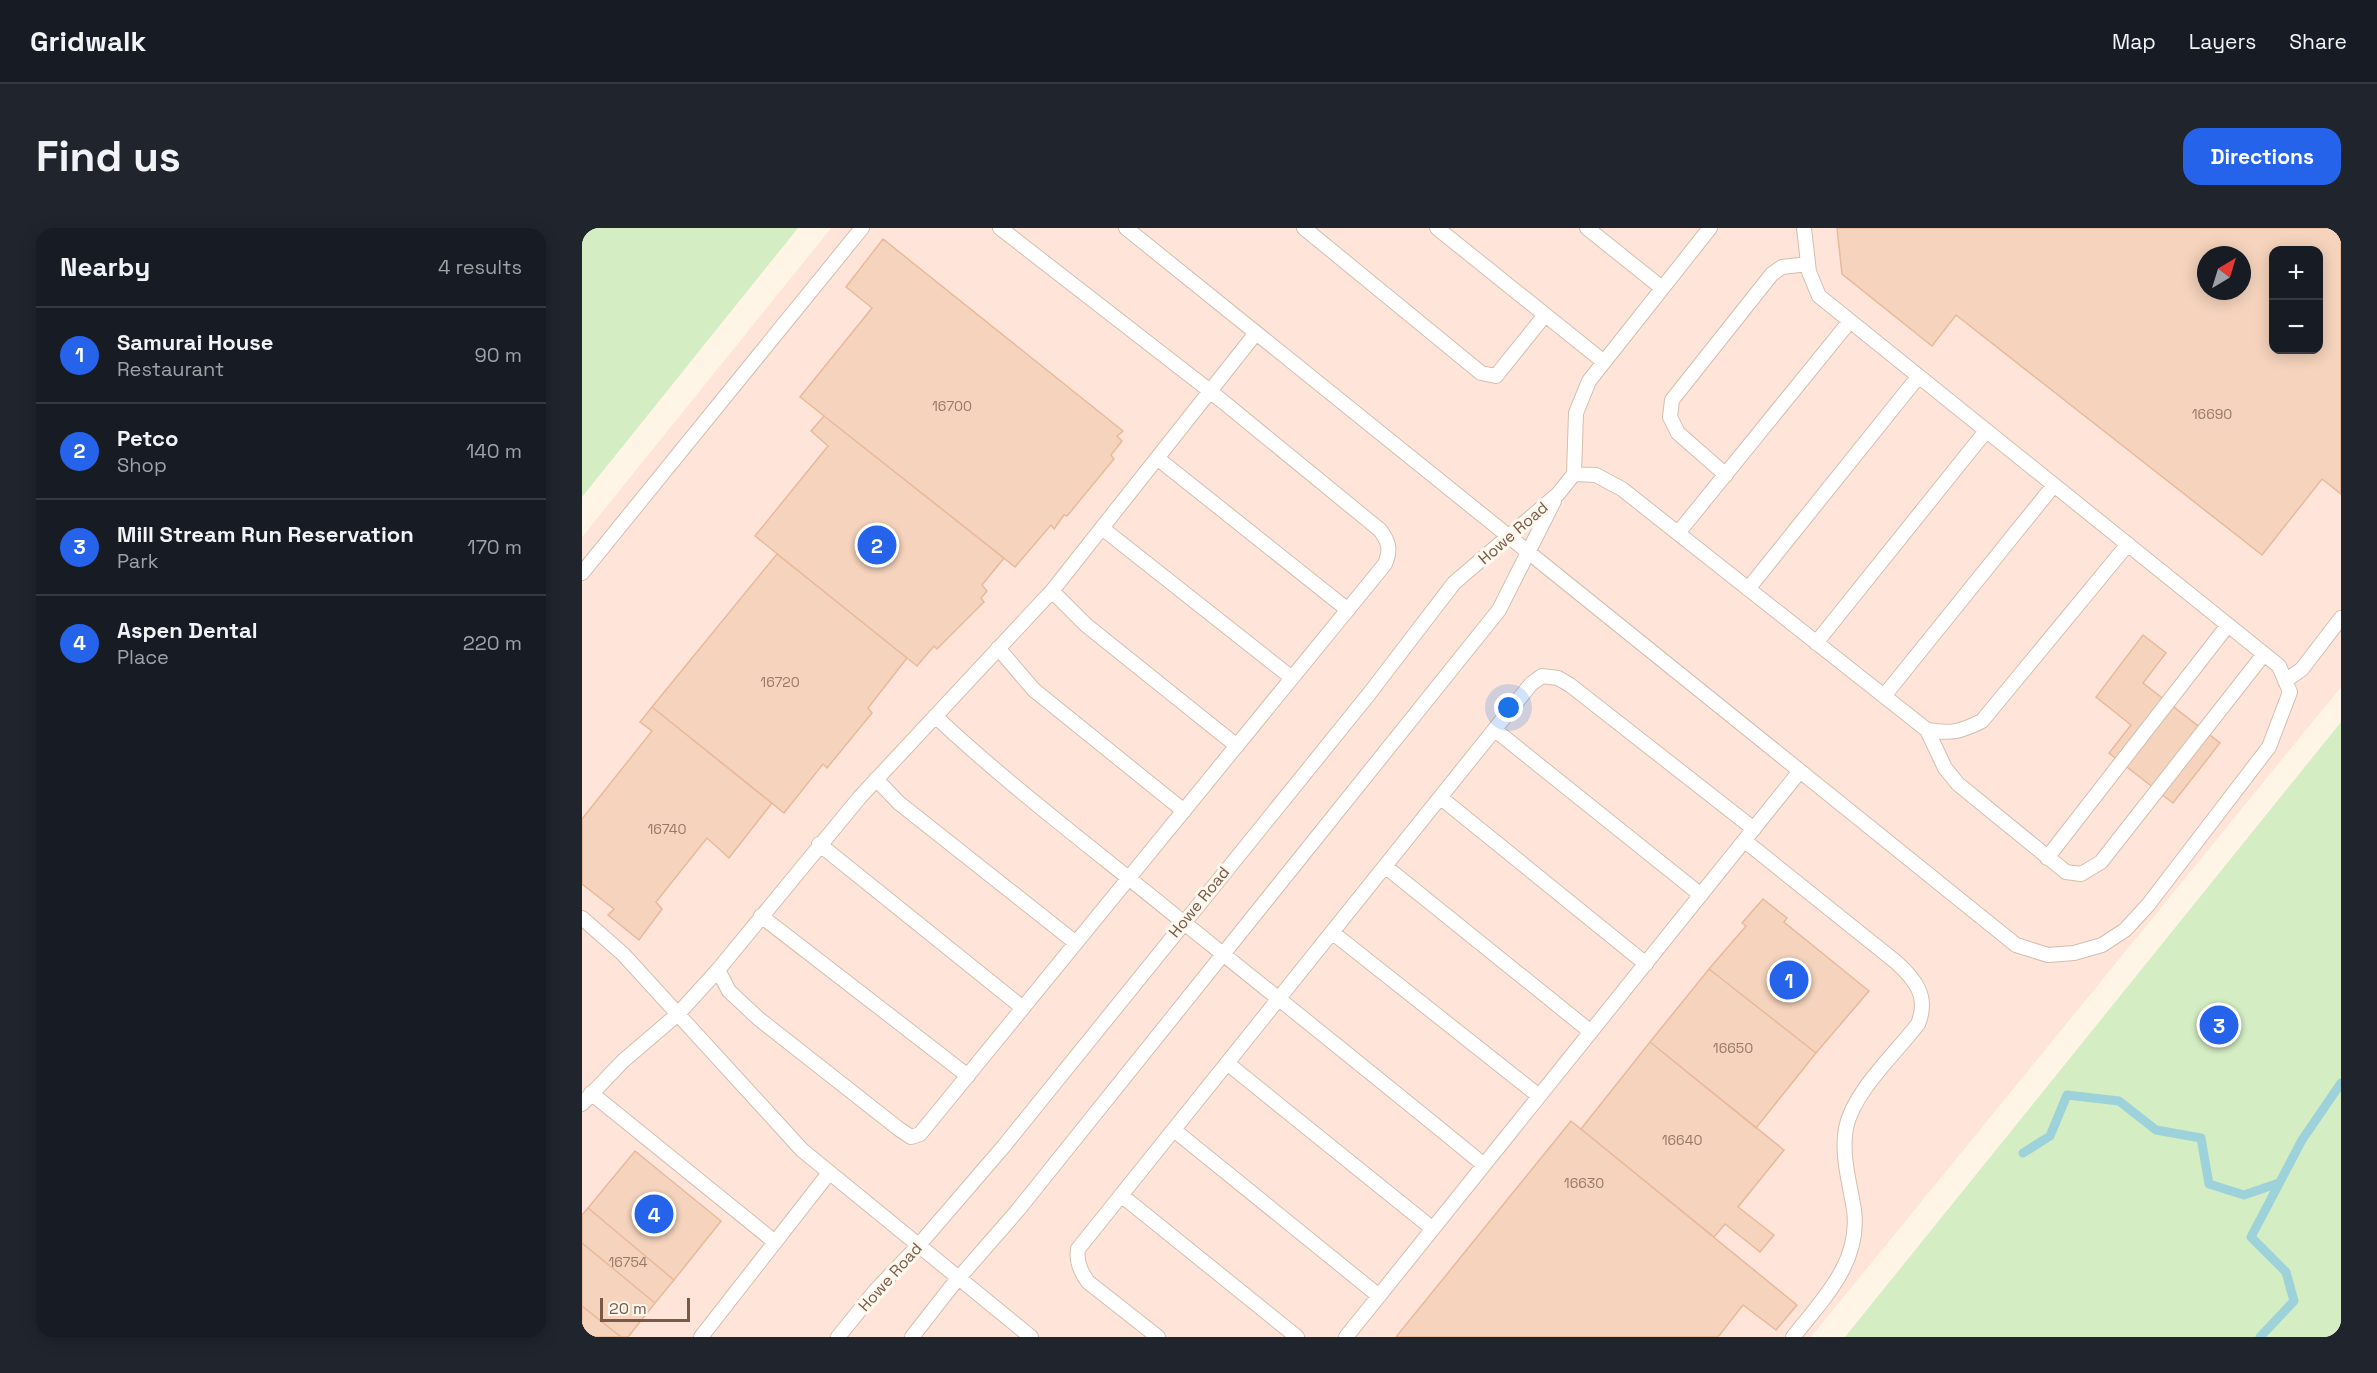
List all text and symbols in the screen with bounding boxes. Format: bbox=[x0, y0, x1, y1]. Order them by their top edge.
text: Gridwalk bbox=[30, 23, 146, 59]
text: Map bbox=[2112, 28, 2156, 55]
text: Layers bbox=[2189, 28, 2256, 55]
text: Share bbox=[2289, 28, 2347, 55]
button: Directions bbox=[2183, 128, 2341, 185]
text: Find us bbox=[36, 130, 181, 183]
north arrow bbox=[2197, 246, 2251, 300]
map controls bbox=[2269, 246, 2323, 354]
button: + bbox=[2269, 246, 2323, 300]
text: Nearby bbox=[60, 250, 150, 284]
text: 4 results bbox=[438, 254, 522, 280]
button: − bbox=[2269, 300, 2323, 354]
text: Samurai House bbox=[117, 328, 274, 356]
text: 1 bbox=[75, 342, 84, 368]
text: 90 m bbox=[475, 342, 522, 368]
text: Restaurant bbox=[117, 356, 224, 382]
house number: 16700 bbox=[932, 397, 972, 415]
house number: 16690 bbox=[2192, 405, 2232, 423]
text: Petco bbox=[117, 424, 178, 452]
text: 2 bbox=[74, 438, 85, 464]
text: 140 m bbox=[466, 438, 522, 464]
text: Shop bbox=[117, 452, 167, 478]
street label: Howe Road bbox=[1474, 497, 1552, 569]
text: Mill Stream Run Reservation bbox=[117, 520, 414, 548]
pin: 2 bbox=[858, 522, 896, 568]
text: 3 bbox=[73, 534, 86, 560]
text: 170 m bbox=[467, 534, 522, 560]
text: Park bbox=[117, 548, 159, 574]
text: Aspen Dental bbox=[117, 616, 258, 644]
text: 4 bbox=[73, 630, 86, 656]
text: 220 m bbox=[463, 630, 522, 656]
text: Place bbox=[117, 644, 169, 670]
house number: 16720 bbox=[760, 673, 800, 691]
your location bbox=[1494, 693, 1523, 722]
house number: 16740 bbox=[647, 820, 687, 838]
street label: Howe Road bbox=[1164, 862, 1234, 942]
pin: 1 bbox=[1770, 958, 1808, 1002]
pin: 3 bbox=[2200, 1002, 2238, 1048]
house number: 16650 bbox=[1713, 1039, 1753, 1057]
house number: 16640 bbox=[1662, 1131, 1702, 1149]
house number: 16630 bbox=[1564, 1174, 1604, 1192]
pin: 4 bbox=[634, 1192, 674, 1236]
street label: Howe Road bbox=[854, 1238, 926, 1316]
house number: 16754 bbox=[608, 1253, 648, 1271]
scale bar bbox=[600, 1295, 690, 1322]
text: 20 m bbox=[609, 1298, 647, 1319]

